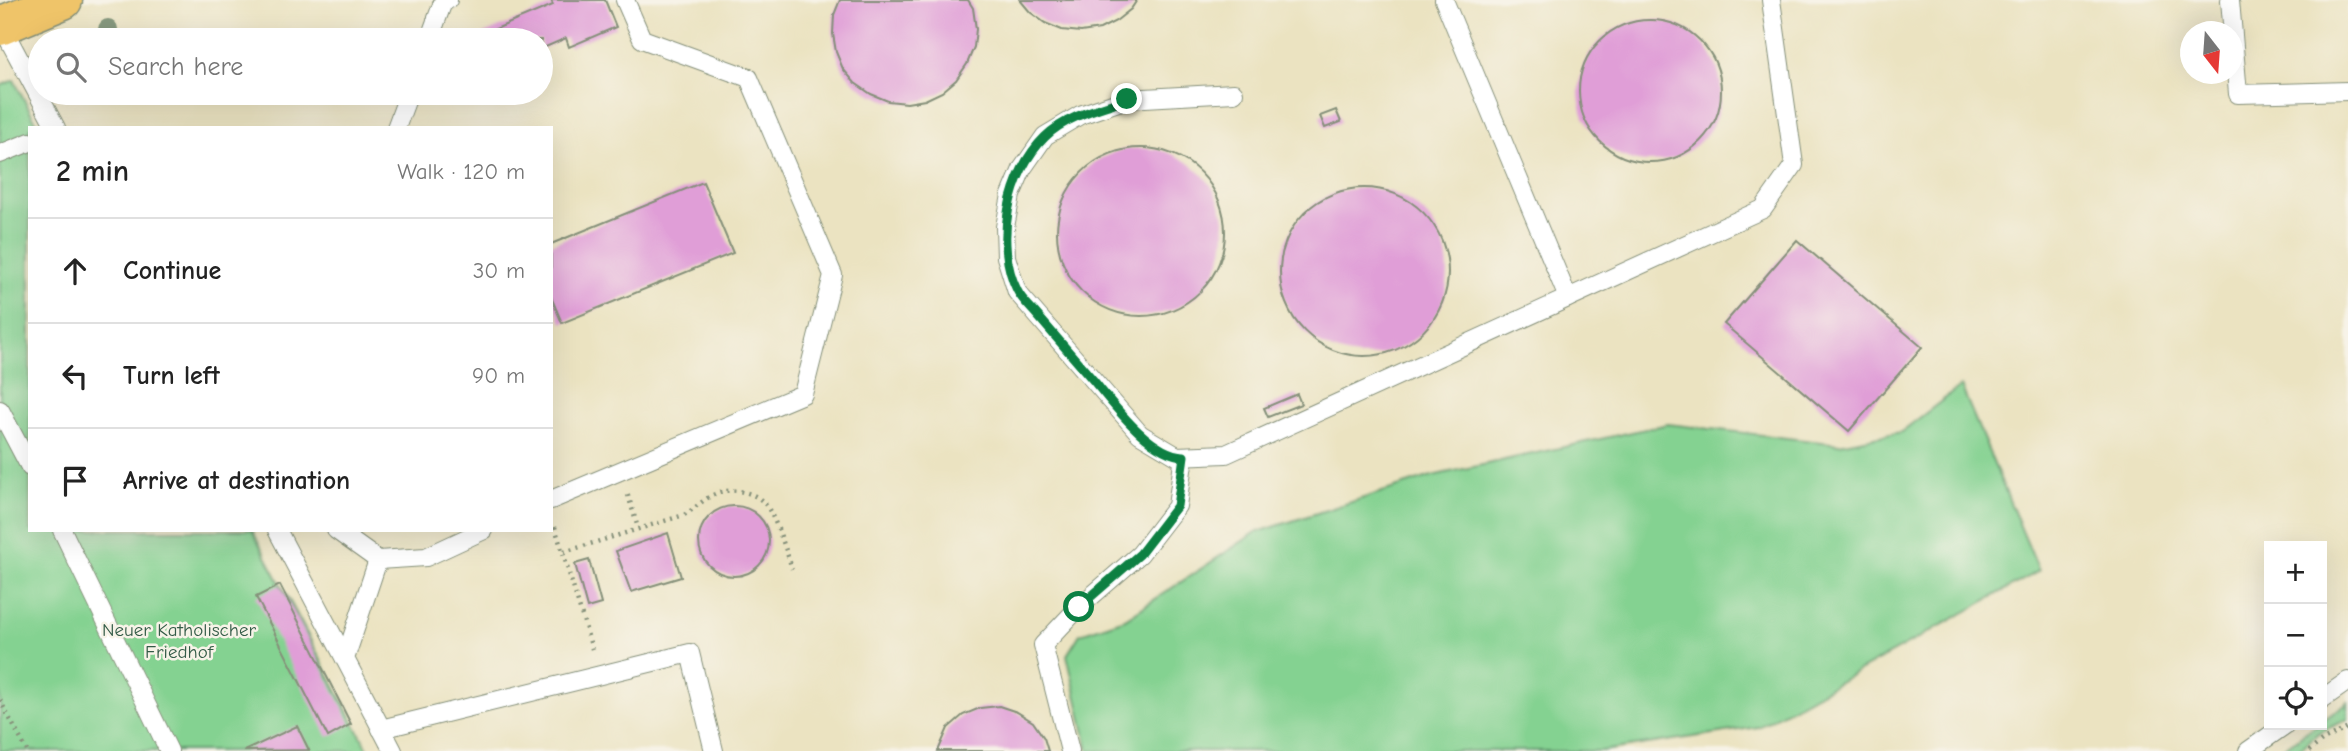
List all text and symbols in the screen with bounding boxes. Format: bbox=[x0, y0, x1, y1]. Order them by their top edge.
north arrow bbox=[2180, 21, 2243, 84]
search box bbox=[28, 28, 553, 105]
icon: search bbox=[52, 48, 90, 86]
text: Search here bbox=[108, 52, 243, 82]
route end bbox=[1111, 83, 1142, 114]
text: 2 min bbox=[56, 154, 129, 189]
text: Walk · 120 m bbox=[397, 158, 525, 185]
icon: ahead bbox=[56, 252, 94, 290]
text: Continue bbox=[123, 256, 221, 286]
text: 30 m bbox=[473, 257, 525, 284]
icon: left bbox=[56, 357, 94, 395]
text: Turn left bbox=[123, 361, 220, 391]
text: 90 m bbox=[472, 362, 525, 389]
icon: arrive bbox=[56, 462, 94, 500]
text: Arrive at destination bbox=[123, 466, 350, 496]
map controls bbox=[2264, 541, 2327, 730]
button: + bbox=[2264, 541, 2327, 604]
route start bbox=[1063, 591, 1094, 622]
button: − bbox=[2264, 604, 2327, 667]
park label: Neuer Katholischer Friedhof bbox=[102, 619, 256, 663]
button: locate bbox=[2264, 667, 2327, 730]

